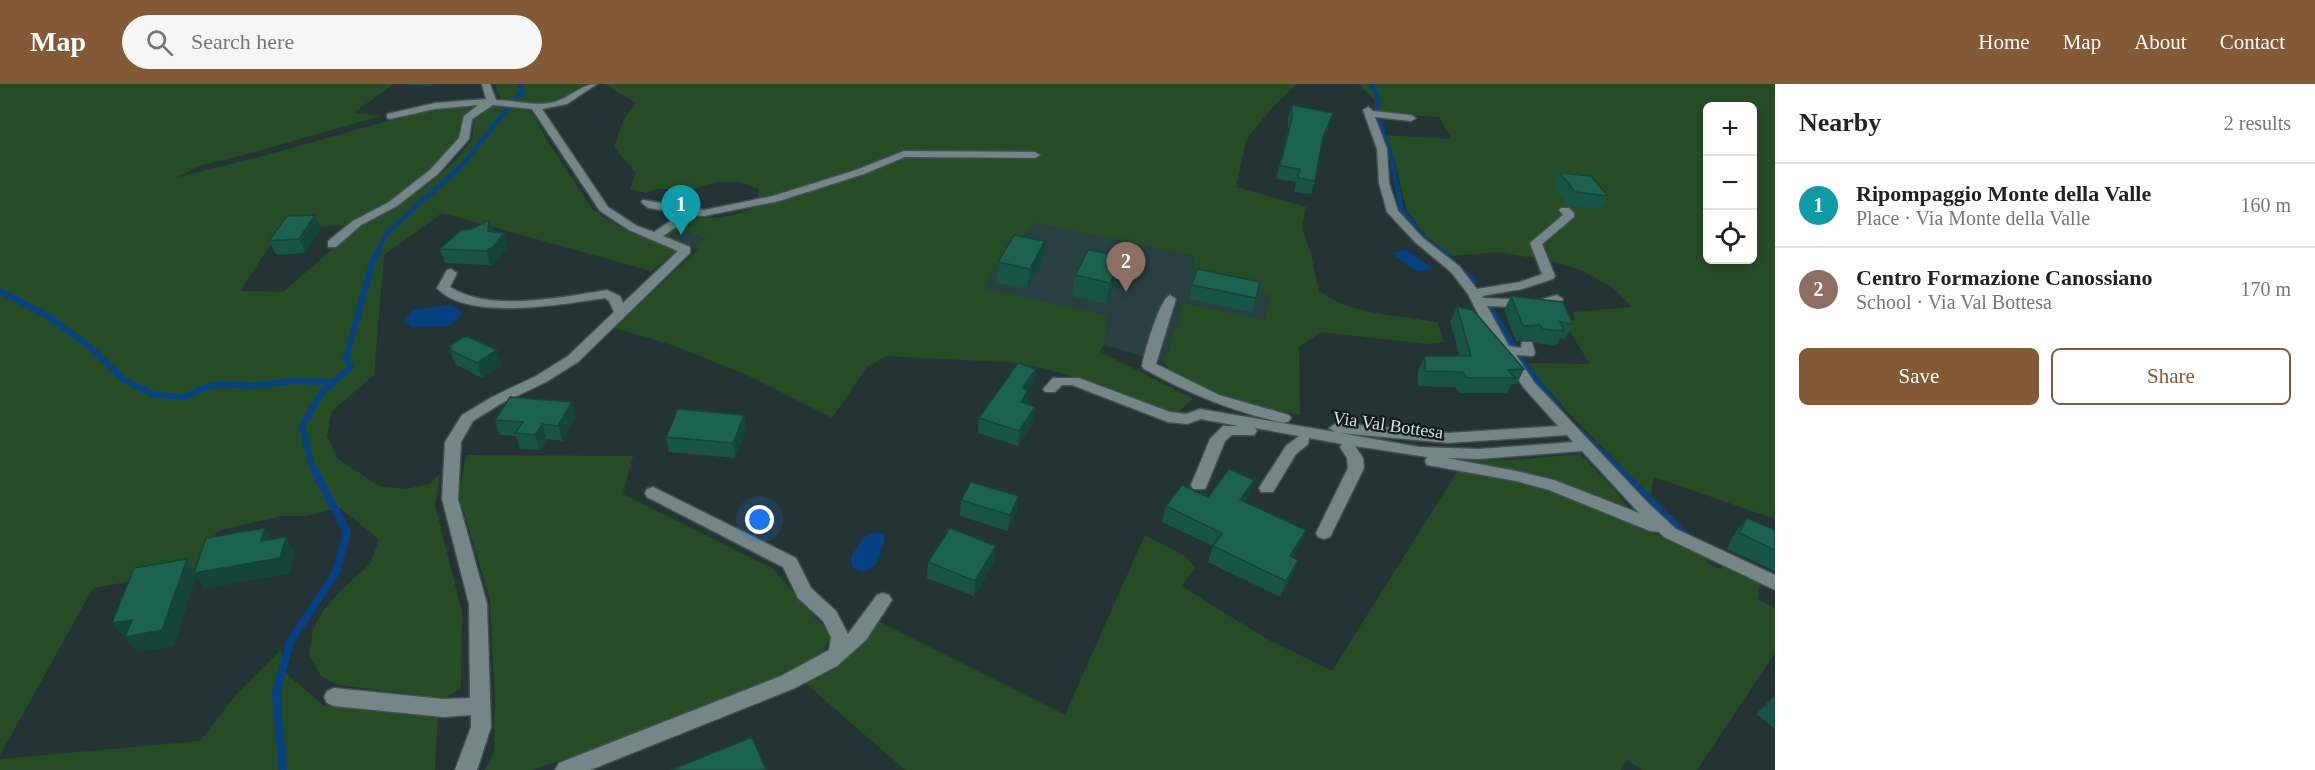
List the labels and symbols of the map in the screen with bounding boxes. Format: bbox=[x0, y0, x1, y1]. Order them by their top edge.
pin: 1 bbox=[662, 186, 700, 235]
pin: 2 bbox=[1106, 242, 1146, 292]
street label: Via Val Bottesa bbox=[1331, 407, 1445, 443]
your location bbox=[745, 505, 774, 534]

